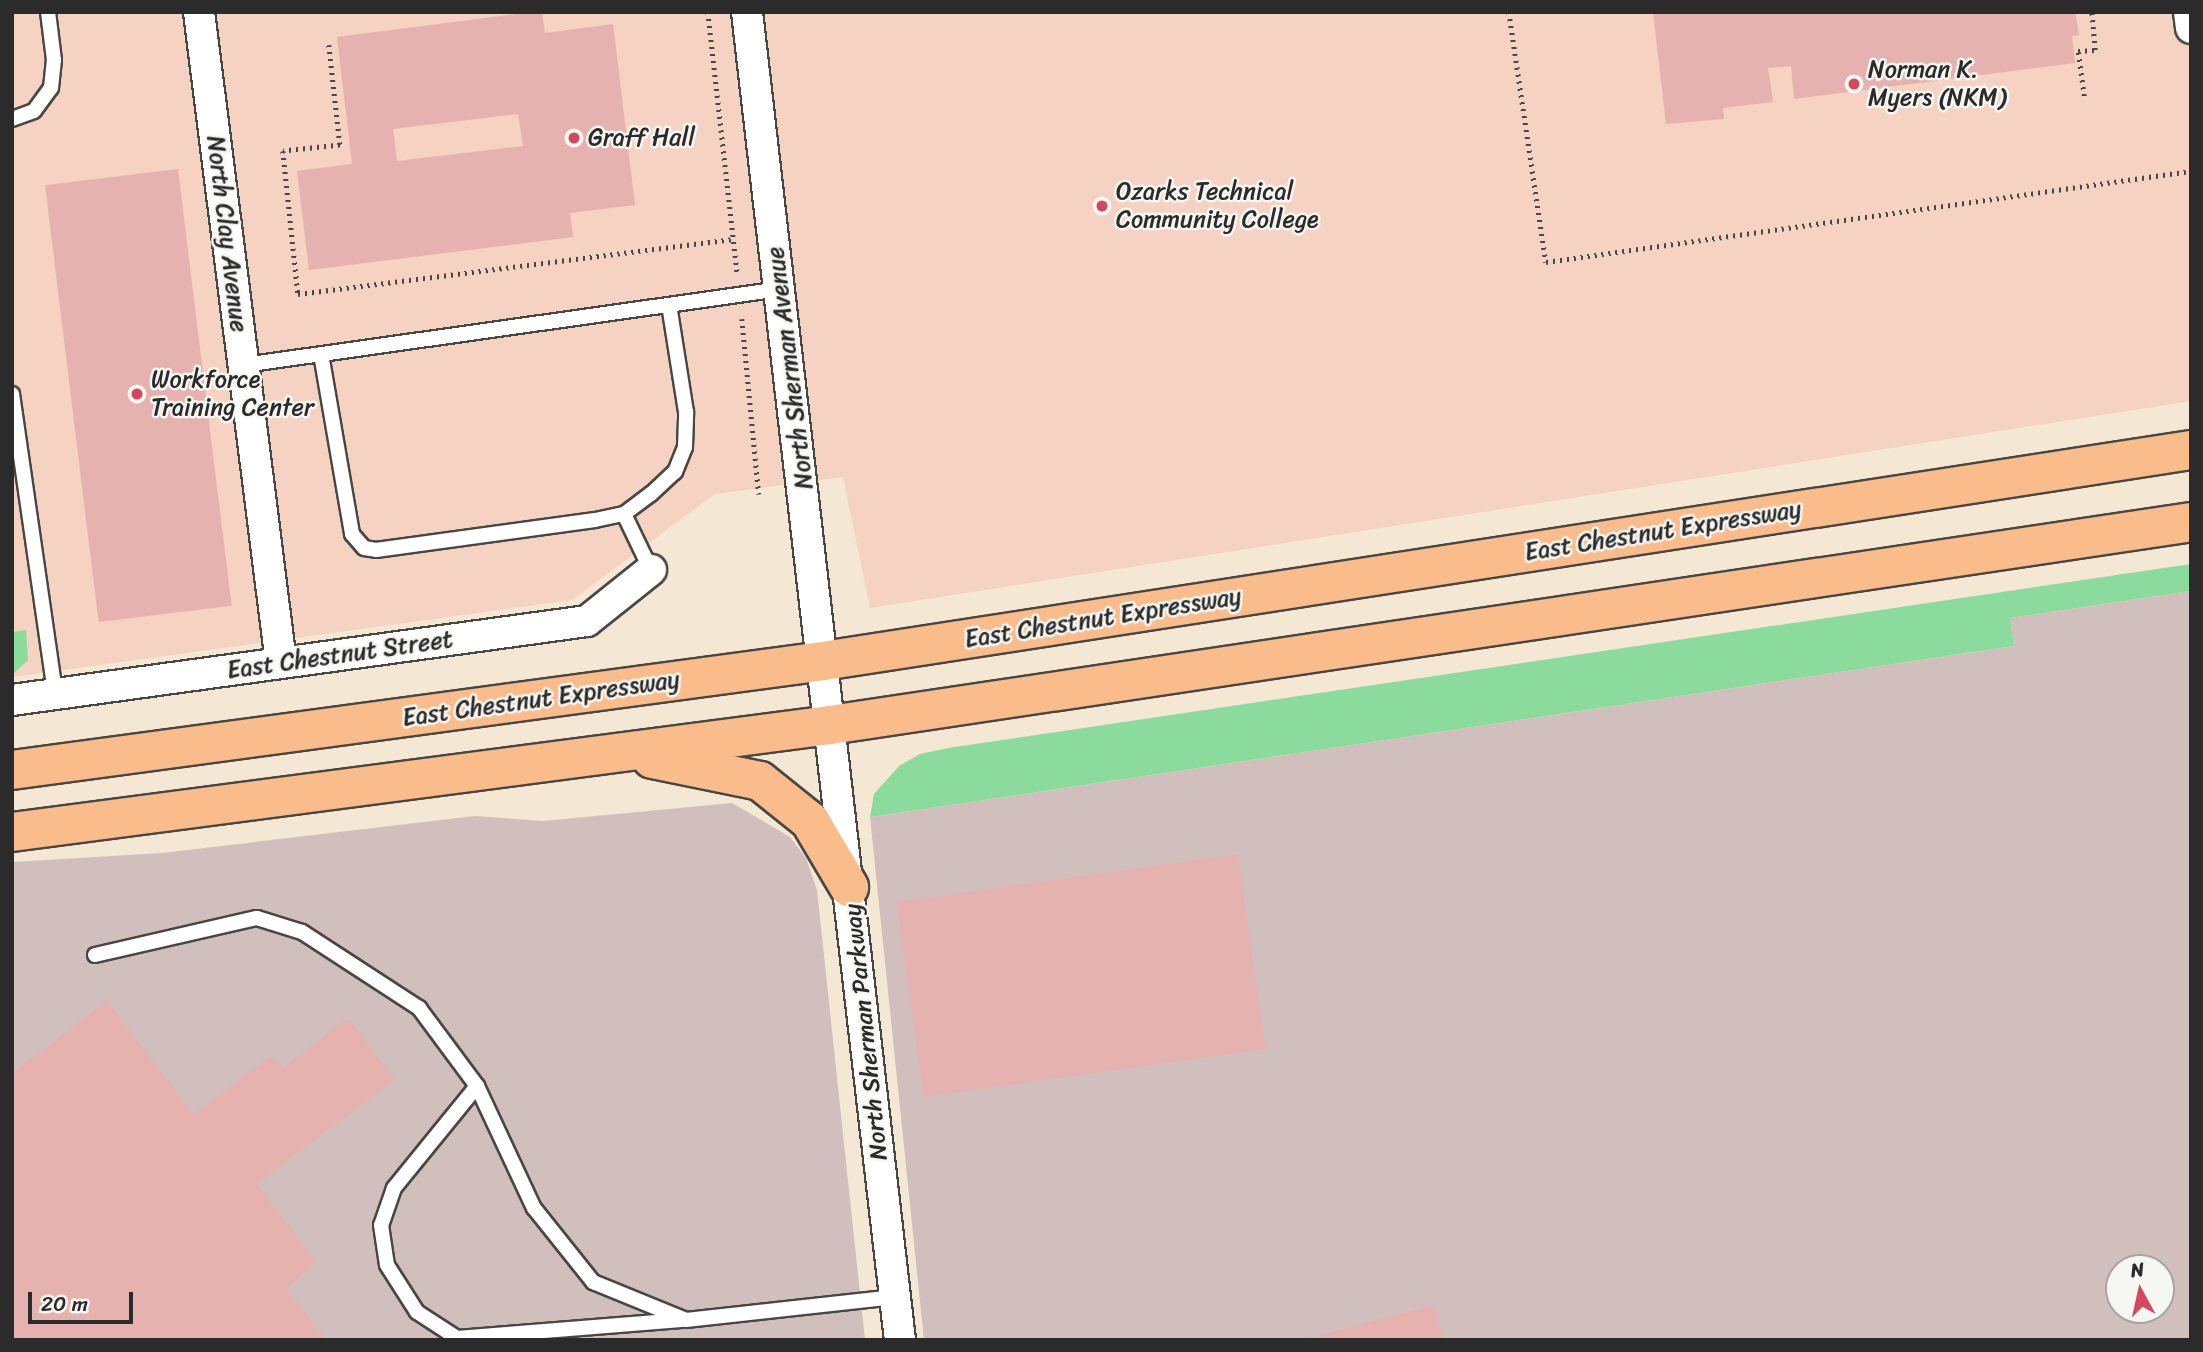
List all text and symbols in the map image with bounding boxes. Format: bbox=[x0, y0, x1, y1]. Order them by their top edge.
place label: Norman K. Myers (NKM) bbox=[1868, 56, 2006, 112]
marker: Norman K. Myers (NKM) bbox=[1846, 76, 1862, 92]
place label: Graff Hall bbox=[588, 124, 695, 152]
marker: Graff Hall bbox=[566, 130, 582, 146]
street label: North Clay Avenue bbox=[201, 134, 253, 334]
place label: Ozarks Technical Community College bbox=[1116, 178, 1319, 234]
marker: Ozarks Technical Community College bbox=[1094, 198, 1110, 214]
street label: North Sherman Avenue bbox=[761, 245, 819, 491]
place label: Workforce Training Center bbox=[151, 366, 315, 422]
marker: Workforce Training Center bbox=[129, 386, 145, 402]
street label: East Chestnut Expressway bbox=[1523, 495, 1803, 567]
street label: East Chestnut Expressway bbox=[963, 582, 1243, 654]
street label: East Chestnut Street bbox=[226, 625, 454, 685]
street label: East Chestnut Expressway bbox=[400, 665, 682, 733]
street label: North Sherman Parkway bbox=[838, 902, 894, 1162]
text: N bbox=[2128, 1252, 2146, 1287]
north arrow bbox=[2105, 1254, 2175, 1324]
scale bar bbox=[32, 1278, 136, 1322]
text: 20 m bbox=[41, 1285, 88, 1323]

